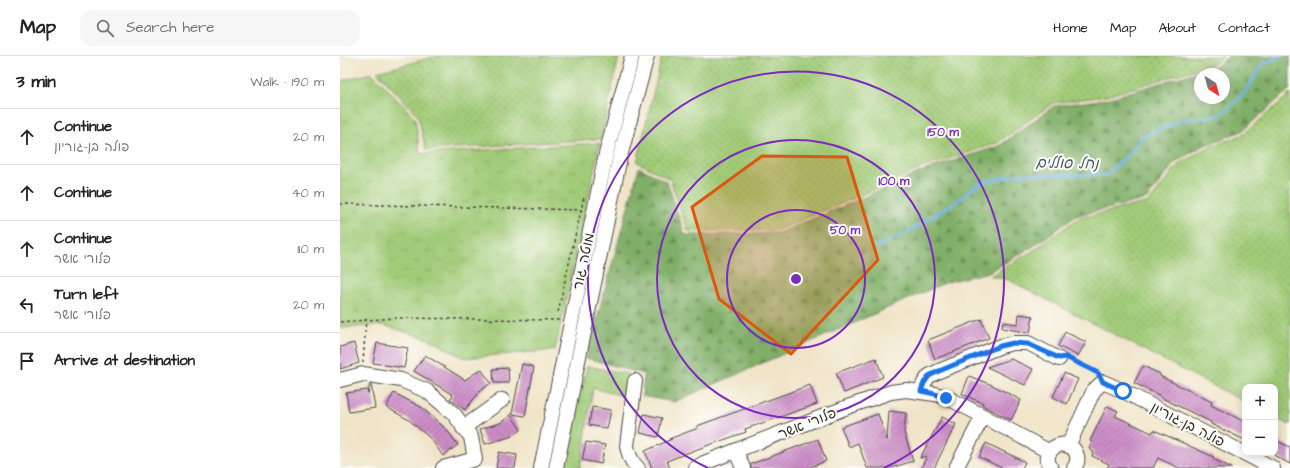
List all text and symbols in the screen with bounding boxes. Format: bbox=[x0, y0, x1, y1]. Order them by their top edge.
search box bbox=[80, 10, 360, 46]
text: Map bbox=[20, 14, 56, 41]
icon: search bbox=[94, 17, 116, 39]
text: Search here bbox=[126, 17, 215, 38]
text: Home bbox=[1053, 18, 1088, 38]
text: Map bbox=[1110, 18, 1136, 38]
text: About bbox=[1158, 18, 1196, 38]
text: Contact bbox=[1218, 18, 1270, 38]
north arrow bbox=[1194, 68, 1230, 104]
text: 3 min bbox=[16, 70, 56, 94]
text: Walk · 190 m bbox=[250, 73, 324, 91]
text: Continue bbox=[54, 116, 112, 137]
text: 150 m bbox=[927, 124, 960, 141]
icon: ahead bbox=[16, 126, 38, 148]
text: 20 m bbox=[293, 128, 324, 146]
text: פולה בן-גוריון bbox=[54, 138, 129, 156]
water label: נחל סוללים bbox=[1035, 152, 1100, 175]
text: 100 m bbox=[879, 173, 910, 190]
icon: ahead bbox=[16, 182, 38, 204]
text: Continue bbox=[54, 182, 112, 203]
text: 40 m bbox=[292, 184, 324, 202]
text: 50 m bbox=[830, 222, 861, 239]
text: Continue bbox=[54, 228, 112, 249]
street label: מוטה גור bbox=[568, 231, 600, 291]
icon: ahead bbox=[16, 238, 38, 260]
text: 110 m bbox=[297, 240, 324, 258]
text: פלורי אשר bbox=[54, 250, 111, 268]
centre of rings bbox=[789, 272, 803, 286]
text: Turn left bbox=[54, 284, 118, 305]
icon: left bbox=[16, 294, 38, 316]
text: 20 m bbox=[293, 296, 324, 314]
text: פלורי אשר bbox=[54, 306, 111, 324]
icon: arrive bbox=[16, 350, 38, 372]
text: Arrive at destination bbox=[54, 350, 195, 371]
route start bbox=[1114, 382, 1132, 400]
map controls bbox=[1242, 384, 1278, 456]
button: + bbox=[1242, 384, 1278, 420]
route end bbox=[937, 389, 955, 407]
street label: פולה בן-גוריון bbox=[1147, 398, 1228, 452]
street label: פלורי אשר bbox=[775, 403, 840, 445]
button: − bbox=[1242, 420, 1278, 456]

